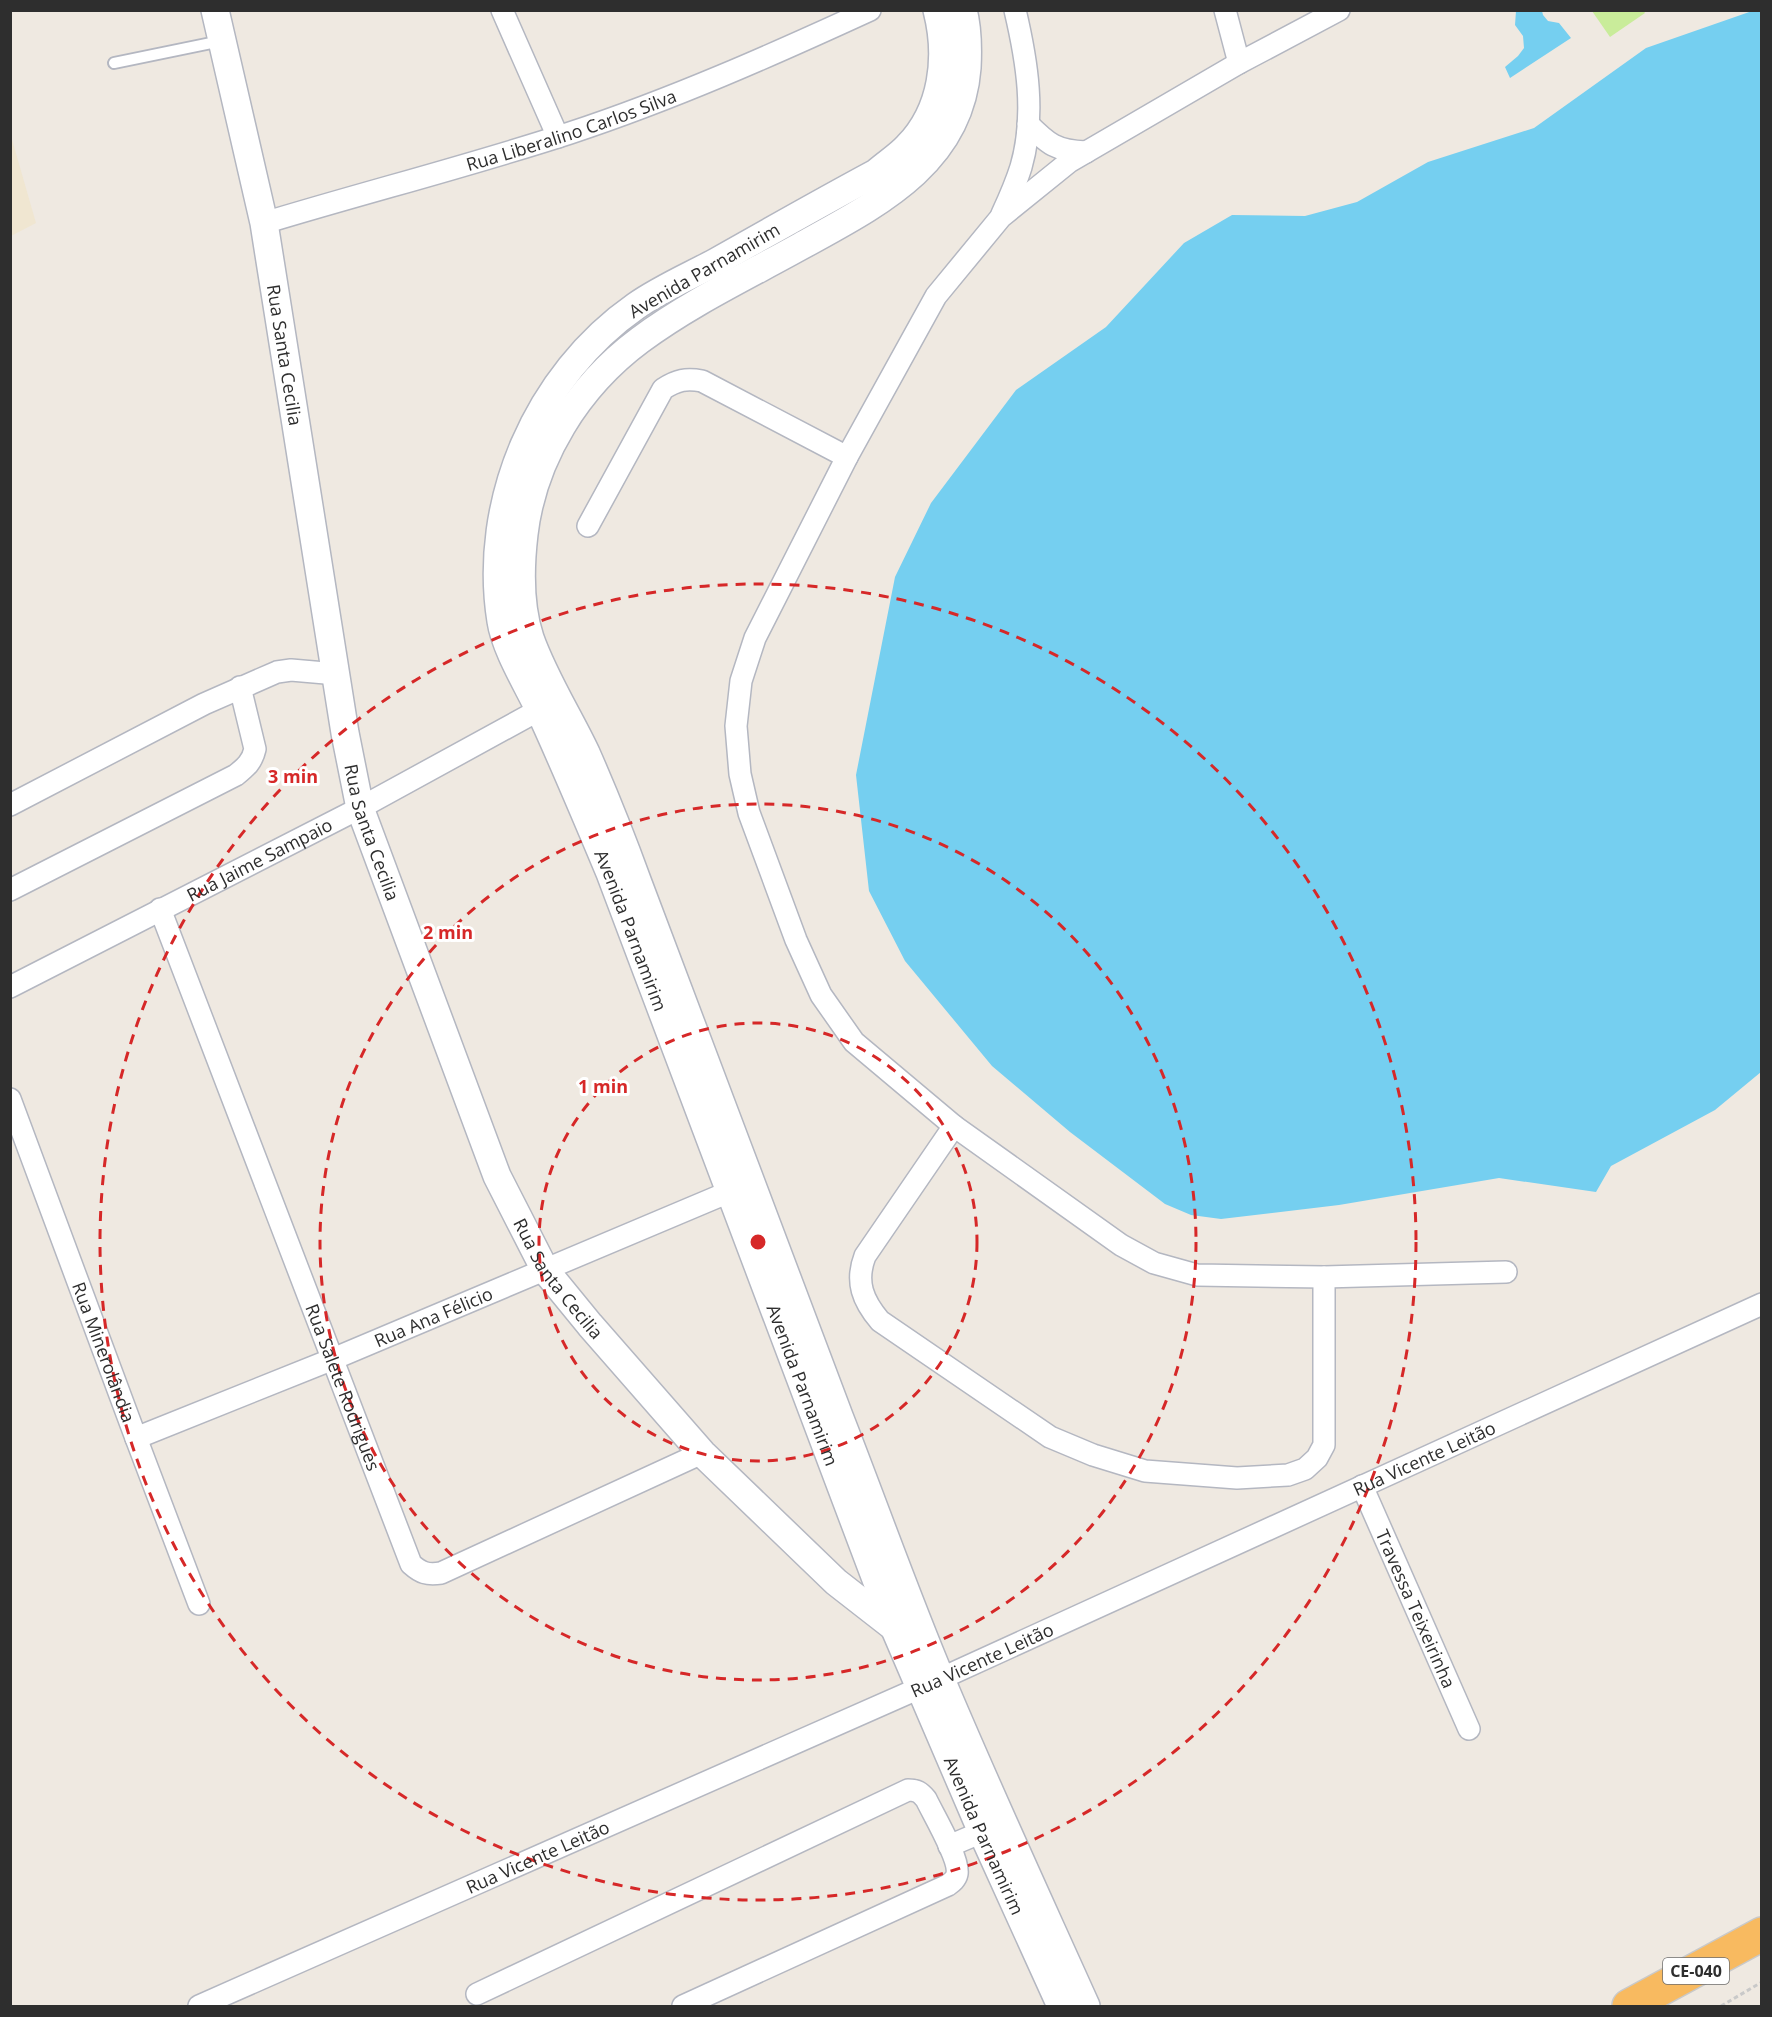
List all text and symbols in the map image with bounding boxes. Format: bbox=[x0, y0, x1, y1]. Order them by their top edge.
street label: Rua Liberalino Carlos Silva bbox=[463, 83, 680, 176]
street label: Avenida Parnamirim bbox=[624, 217, 784, 323]
street label: Rua Santa Cecilia bbox=[262, 282, 308, 427]
street label: Rua Santa Cecilia bbox=[339, 762, 405, 904]
text: 3 min bbox=[268, 764, 318, 788]
street label: Rua Jaime Sampaio bbox=[182, 812, 336, 907]
street label: Avenida Parnamirim bbox=[589, 846, 673, 1014]
text: 2 min bbox=[423, 920, 473, 944]
text: 1 min bbox=[578, 1074, 628, 1098]
street label: Rua Santa Cecilia bbox=[508, 1214, 609, 1344]
centre of rings bbox=[748, 1232, 768, 1252]
street label: Rua Minerolândia bbox=[67, 1278, 141, 1426]
street label: Rua Ana Félicio bbox=[370, 1281, 496, 1352]
street label: Rua Salete Rodrigues bbox=[300, 1300, 386, 1474]
street label: Avenida Parnamirim bbox=[761, 1301, 844, 1469]
street label: Rua Vicente Leitão bbox=[1349, 1415, 1499, 1501]
street label: Travessa Teixeirinha bbox=[1371, 1526, 1461, 1692]
street label: Rua Vicente Leitão bbox=[907, 1617, 1057, 1703]
street label: Avenida Parnamirim bbox=[939, 1753, 1030, 1919]
street label: Rua Vicente Leitão bbox=[462, 1814, 613, 1899]
road number: CE-040 bbox=[1663, 1958, 1729, 1984]

